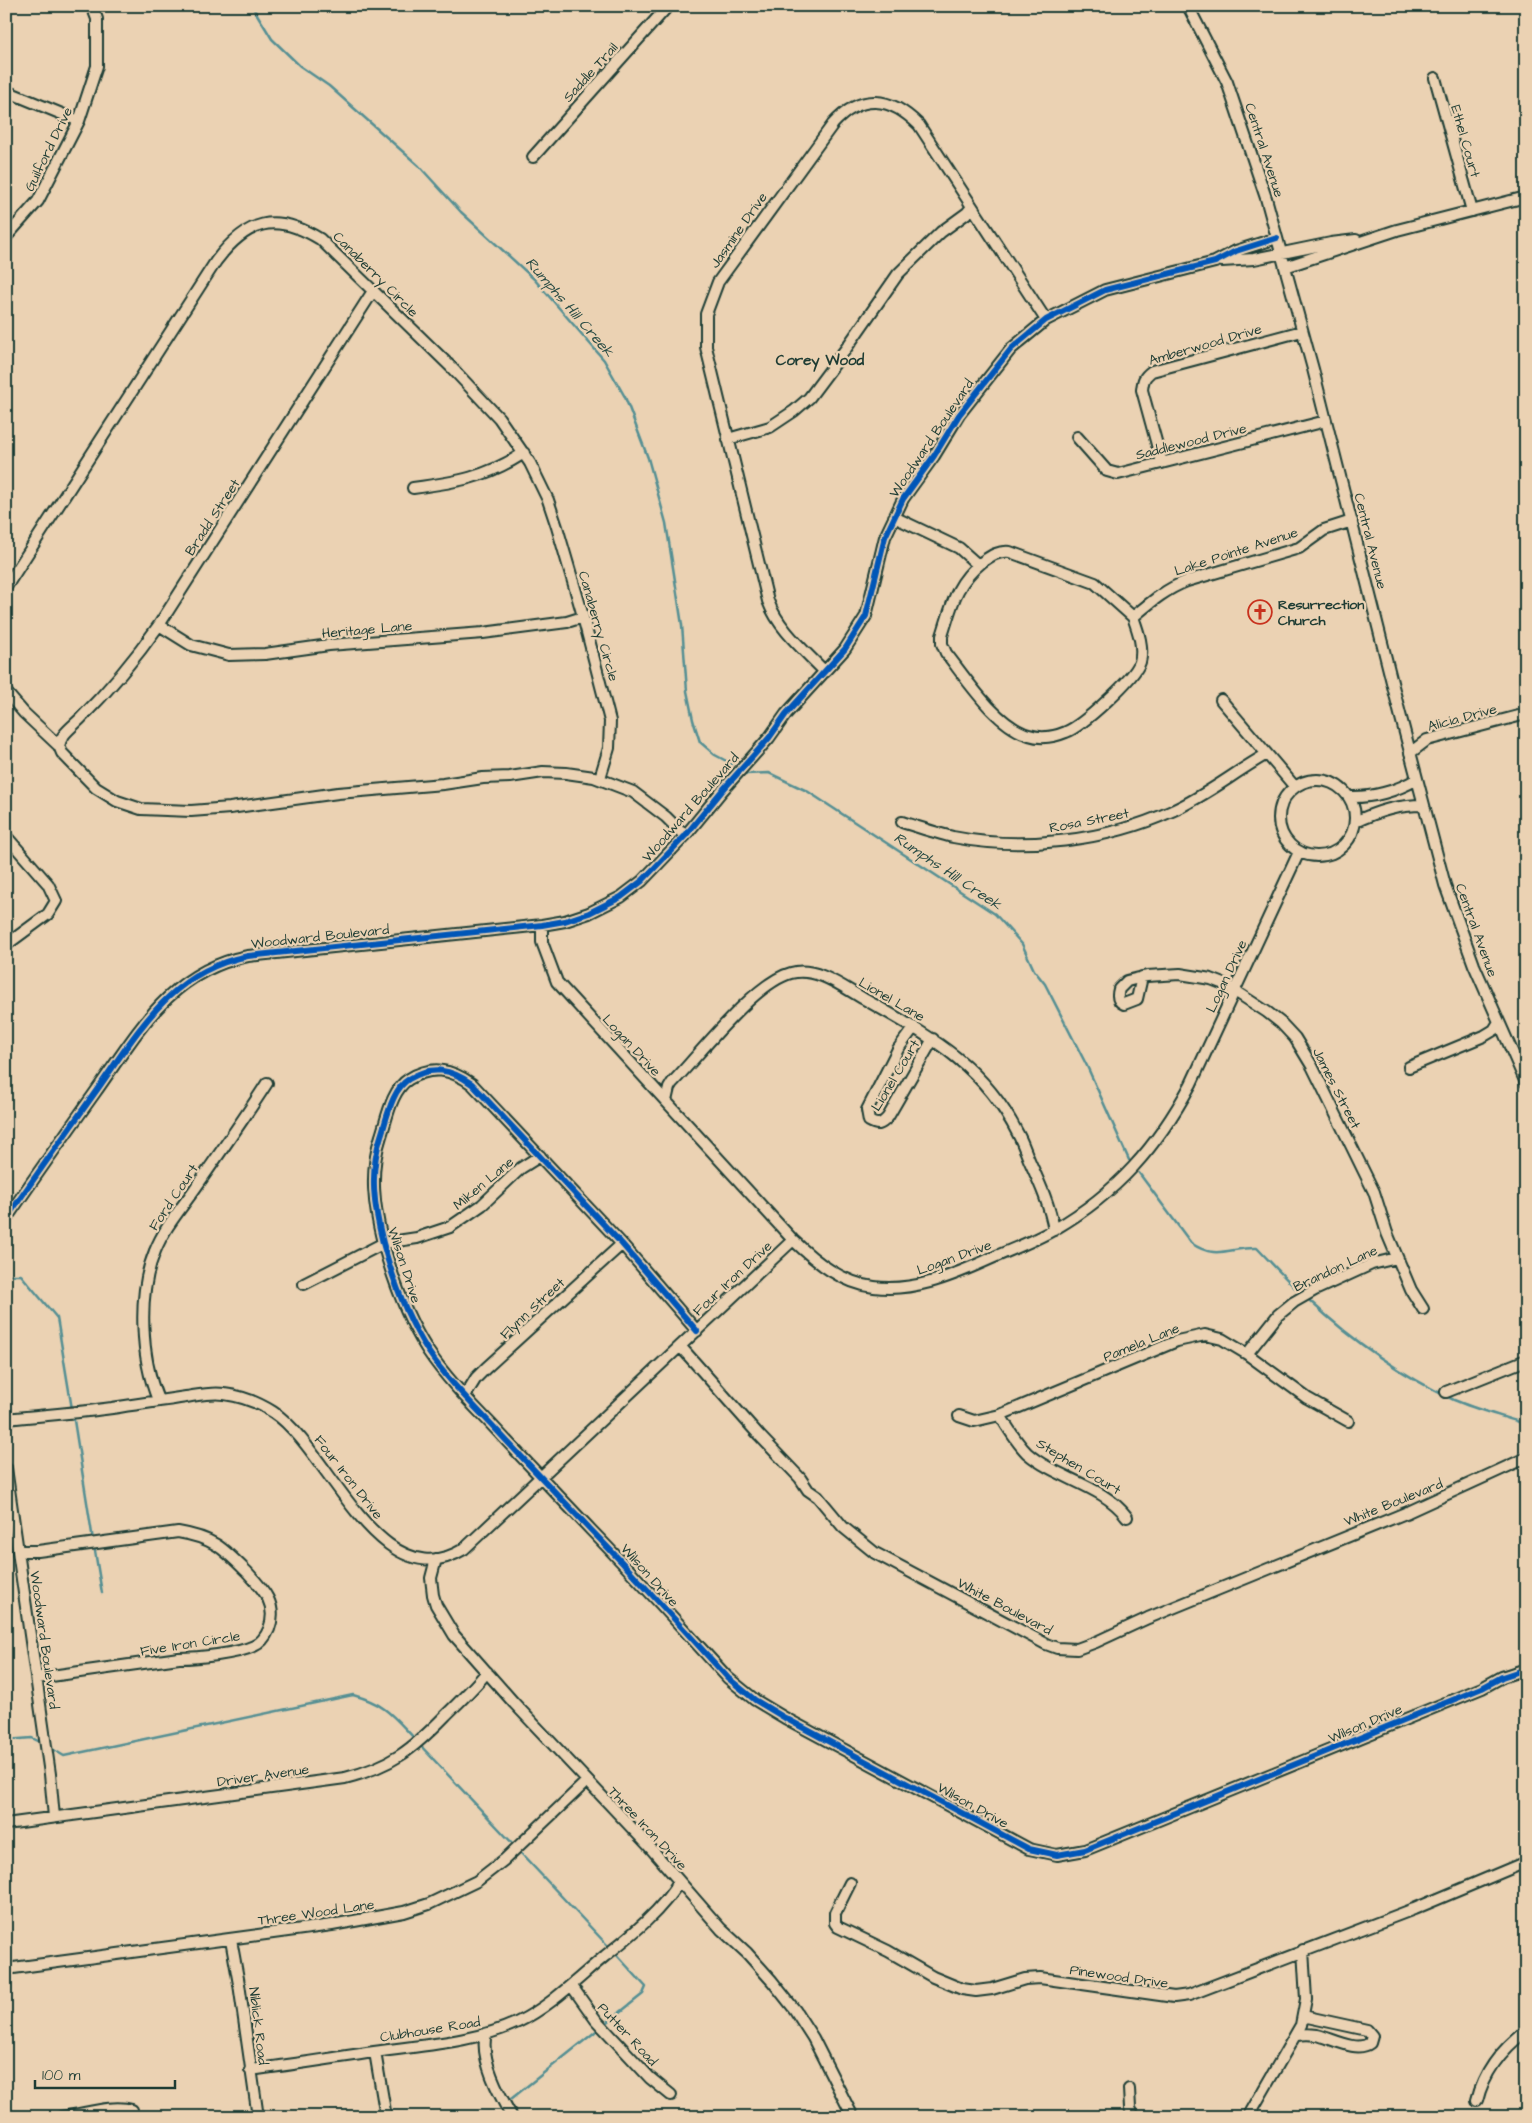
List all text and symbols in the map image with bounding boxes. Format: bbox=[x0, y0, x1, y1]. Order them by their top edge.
street label: Saddle Trail bbox=[559, 39, 623, 107]
street label: Central Avenue bbox=[1239, 100, 1289, 201]
street label: Ethel Court bbox=[1445, 103, 1485, 180]
street label: Guilford Drive bbox=[20, 104, 78, 195]
street label: Jasmine Drive bbox=[705, 188, 773, 273]
street label: Canaberry Circle bbox=[328, 227, 423, 322]
water label: Rumphs Hill Creek bbox=[520, 253, 619, 362]
street label: Amberwood Drive bbox=[1146, 319, 1264, 371]
district label: Corey Wood bbox=[776, 350, 864, 372]
street label: Woodward Boulevard bbox=[885, 375, 979, 502]
street label: Saddlewood Drive bbox=[1134, 418, 1249, 465]
street label: Bradd Street bbox=[181, 475, 245, 560]
street label: Central Avenue bbox=[1348, 491, 1392, 592]
street label: Lake Pointe Avenue bbox=[1172, 522, 1301, 581]
street label: Canaberry Circle bbox=[573, 569, 623, 684]
place label: Resurrection Church bbox=[1278, 595, 1364, 631]
church icon: Resurrection Church bbox=[1247, 599, 1273, 625]
street label: Heritage Lane bbox=[321, 616, 413, 644]
street label: Alicia Drive bbox=[1425, 699, 1499, 737]
street label: Woodward Boulevard bbox=[638, 749, 744, 867]
street label: Rosa Street bbox=[1048, 803, 1131, 839]
water label: Rumphs Hill Creek bbox=[890, 828, 1006, 916]
street label: Central Avenue bbox=[1450, 881, 1502, 980]
street label: Woodward Boulevard bbox=[250, 920, 390, 954]
street label: Logan Drive bbox=[1201, 936, 1253, 1016]
street label: Lionel Lane bbox=[855, 973, 929, 1027]
street label: Logan Drive bbox=[597, 1010, 666, 1081]
street label: Lionel Court bbox=[867, 1036, 925, 1115]
street label: James Street bbox=[1307, 1044, 1365, 1133]
street label: Miken Lane bbox=[449, 1152, 519, 1215]
street label: Ford Court bbox=[144, 1160, 204, 1235]
street label: Wilson Drive bbox=[382, 1225, 426, 1306]
street label: Logan Drive bbox=[914, 1235, 995, 1281]
street label: Four Iron Drive bbox=[689, 1236, 777, 1321]
street label: Brandon Lane bbox=[1290, 1240, 1381, 1297]
street label: Flynn Street bbox=[496, 1273, 570, 1344]
street label: Pamela Lane bbox=[1100, 1318, 1183, 1367]
street label: Four Iron Drive bbox=[309, 1431, 388, 1524]
street label: Stephen Court bbox=[1032, 1434, 1125, 1500]
street label: White Boulevard bbox=[1341, 1474, 1446, 1532]
street label: Wilson Drive bbox=[615, 1540, 683, 1612]
street label: Woodward Boulevard bbox=[24, 1570, 64, 1710]
street label: White Boulevard bbox=[953, 1573, 1056, 1640]
street label: Five Iron Circle bbox=[139, 1626, 242, 1662]
street label: Wilson Drive bbox=[1325, 1699, 1406, 1749]
street label: Driver Avenue bbox=[216, 1760, 311, 1792]
street label: Wilson Drive bbox=[933, 1778, 1012, 1834]
street label: Three Iron Drive bbox=[603, 1782, 692, 1875]
street label: Three Wood Lane bbox=[257, 1895, 376, 1931]
street label: Pinewood Drive bbox=[1068, 1960, 1170, 1994]
street label: Niblick Road bbox=[243, 1986, 273, 2066]
street label: Putter Road bbox=[593, 1998, 662, 2071]
street label: Clubhouse Road bbox=[379, 2012, 482, 2048]
scale bar bbox=[35, 2058, 175, 2090]
text: 100 m bbox=[42, 2065, 81, 2086]

